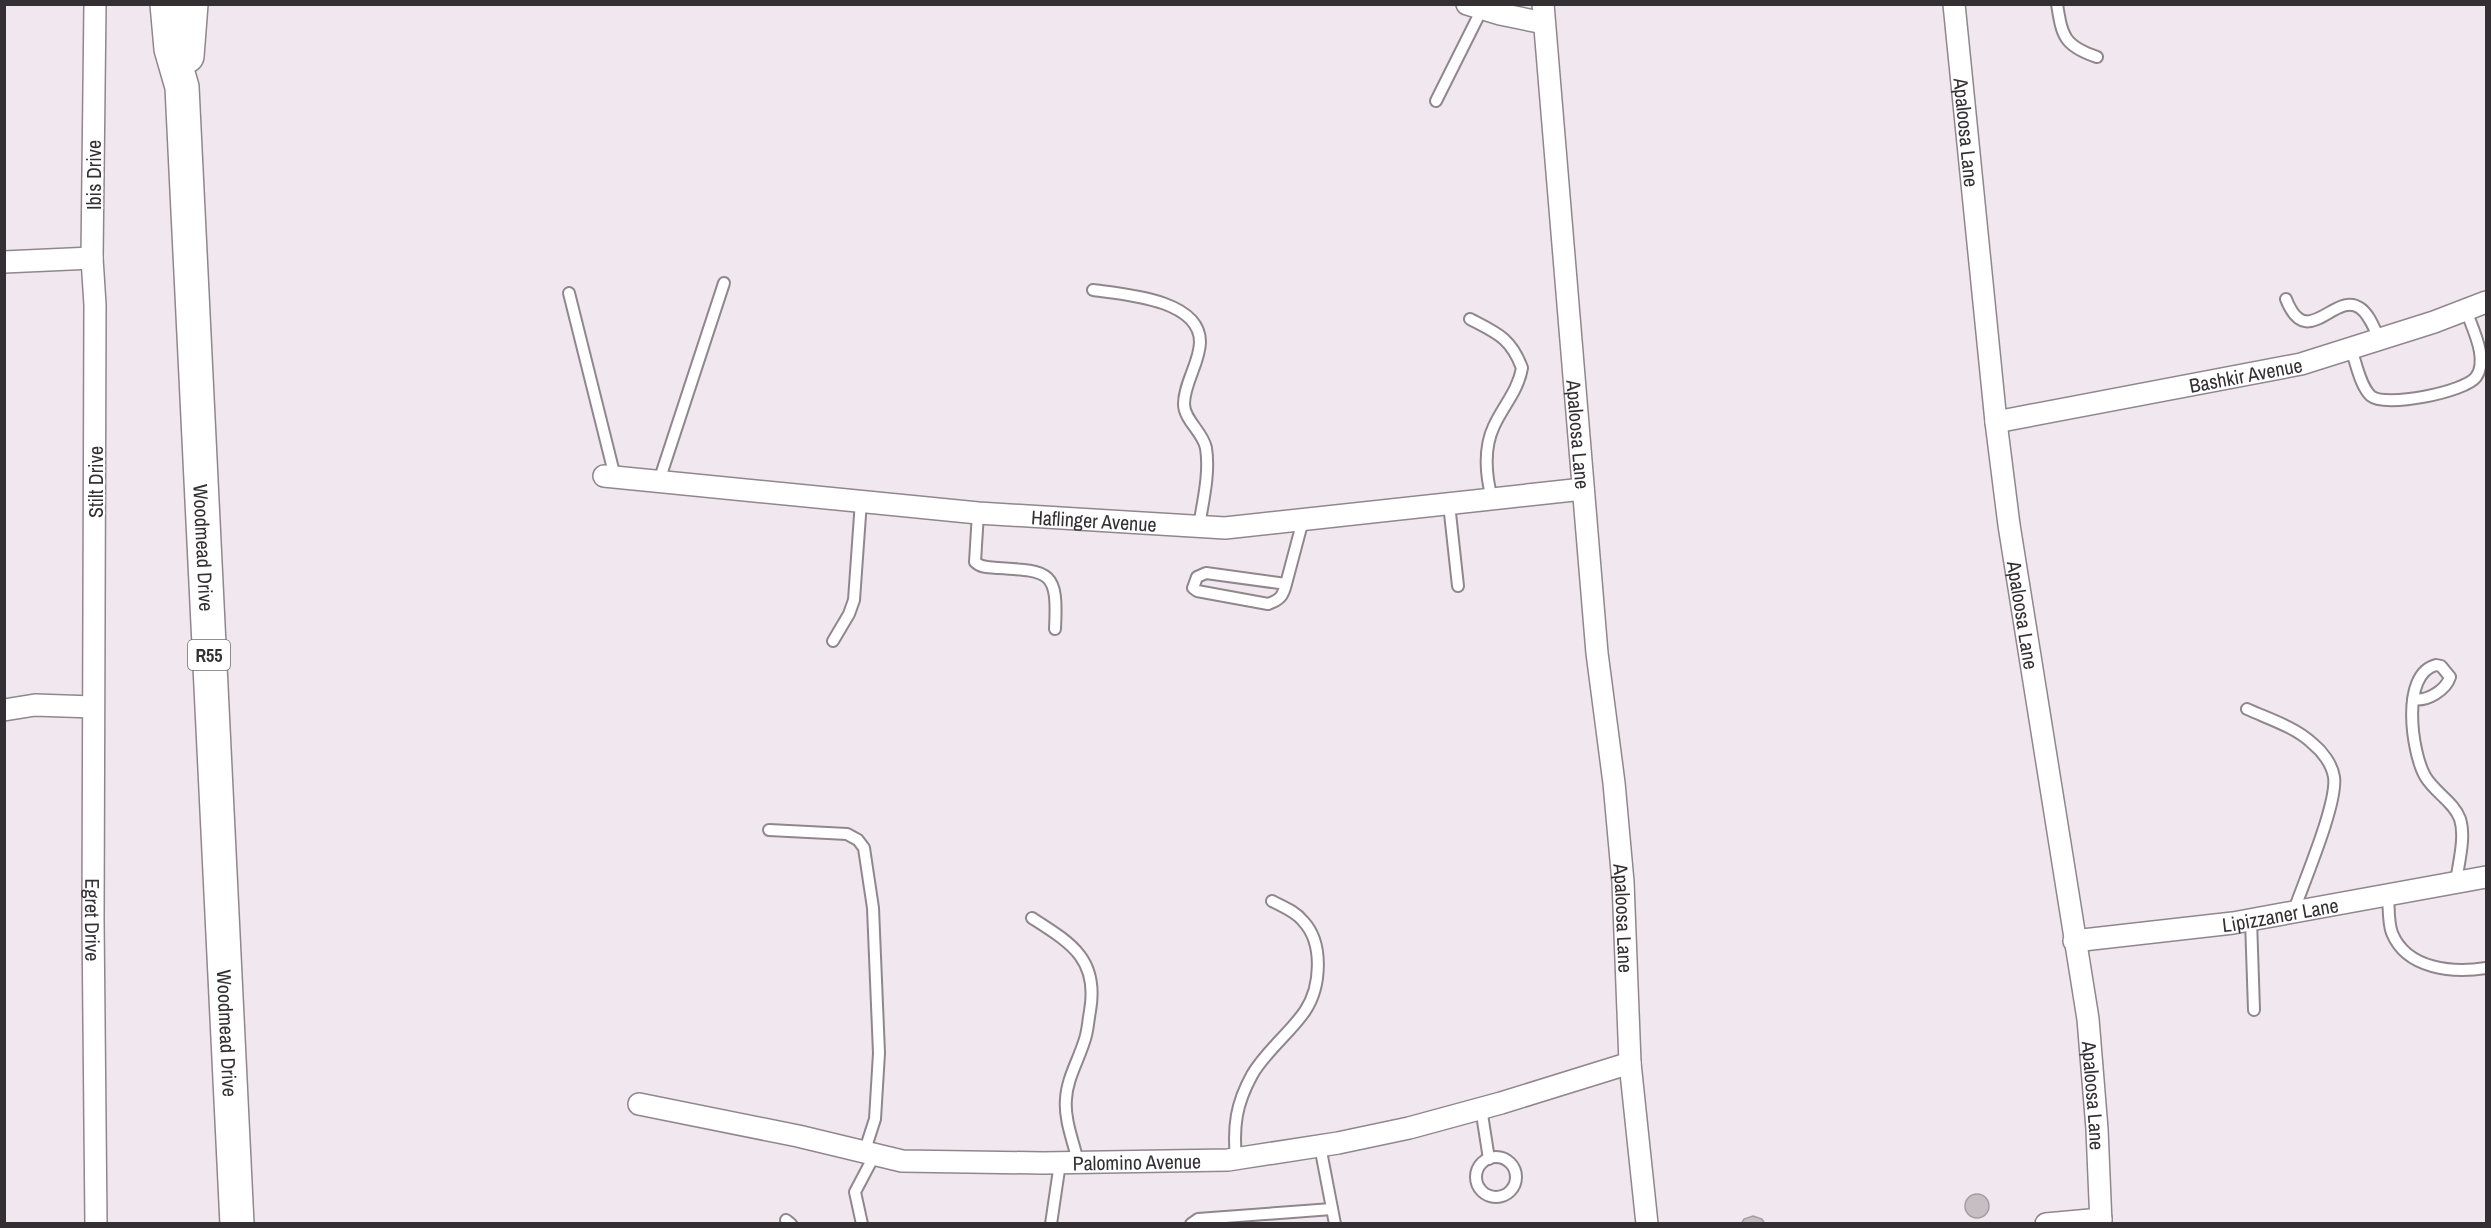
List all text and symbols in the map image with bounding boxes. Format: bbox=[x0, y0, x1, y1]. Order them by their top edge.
street label: Apaloosa Lane bbox=[1948, 76, 1986, 188]
street label: Ibis Drive bbox=[80, 140, 107, 210]
street label: Bashkir Avenue bbox=[2187, 351, 2304, 399]
street label: Apaloosa Lane bbox=[1561, 378, 1597, 490]
street label: Stilt Drive bbox=[82, 446, 109, 518]
street label: Woodmead Drive bbox=[188, 483, 221, 612]
street label: Haflinger Avenue bbox=[1030, 503, 1157, 537]
street label: Apaloosa Lane bbox=[2001, 558, 2045, 671]
road number: R55 bbox=[188, 640, 230, 670]
street label: Apaloosa Lane bbox=[1608, 861, 1640, 973]
street label: Egret Drive bbox=[79, 878, 107, 962]
street label: Lipizzaner Lane bbox=[2221, 891, 2341, 938]
street label: Woodmead Drive bbox=[211, 969, 244, 1097]
street label: Apaloosa Lane bbox=[2076, 1039, 2111, 1151]
street label: Palomino Avenue bbox=[1072, 1147, 1201, 1176]

